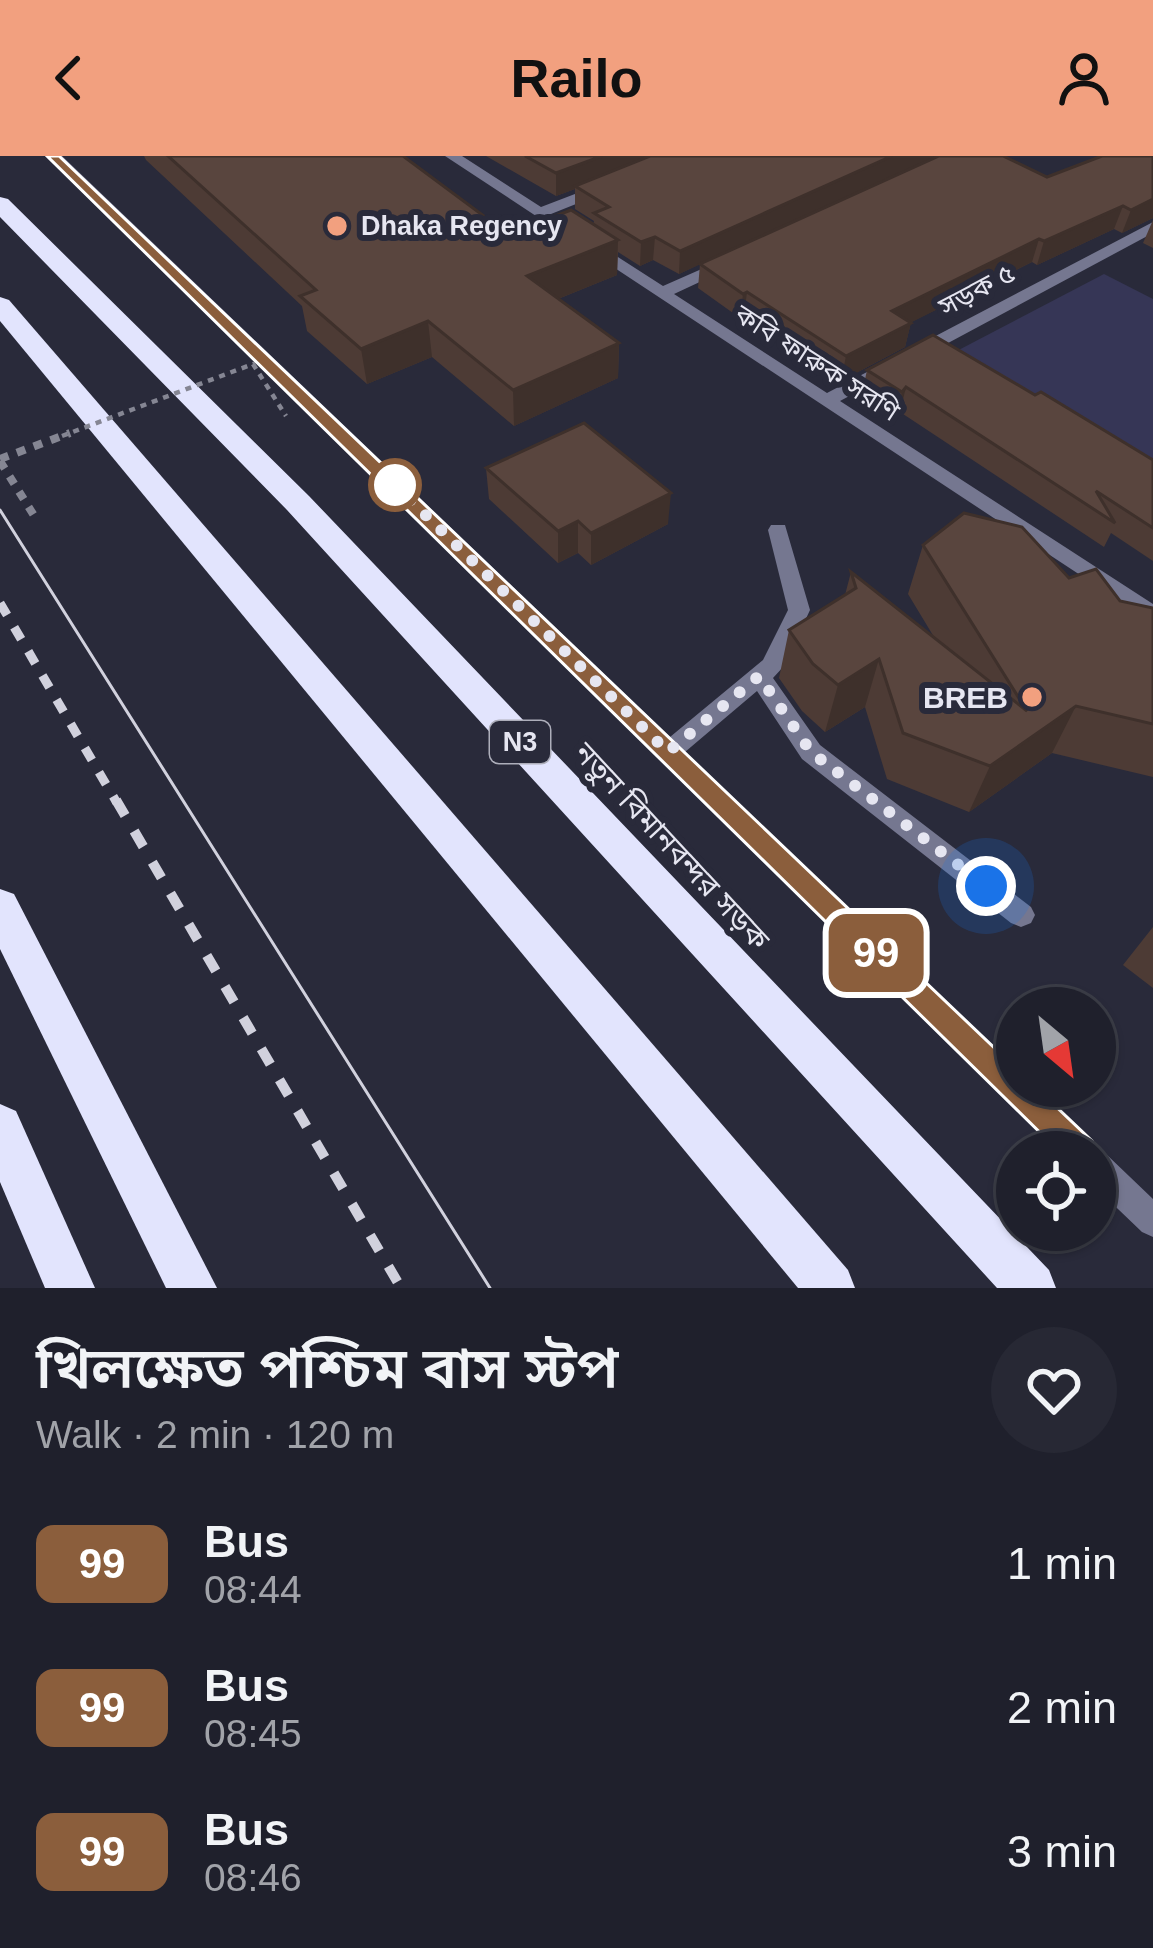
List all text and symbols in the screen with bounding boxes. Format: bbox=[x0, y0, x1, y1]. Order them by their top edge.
icon: back bbox=[36, 45, 102, 111]
icon: person bbox=[1051, 45, 1117, 111]
text: Railo bbox=[510, 48, 643, 108]
place label: Dhaka Regency bbox=[361, 211, 562, 241]
marker: Dhaka Regency bbox=[324, 213, 350, 239]
street label: সড়ক ৫ bbox=[933, 258, 1020, 323]
street label: কবি ফারুক সরণি bbox=[728, 297, 906, 428]
unlabelled marker bbox=[370, 460, 420, 510]
place label: BREB bbox=[923, 681, 1008, 714]
marker: BREB bbox=[1019, 684, 1045, 710]
road number: N3 bbox=[490, 721, 550, 763]
street label: নতুন বিমানবন্দর সড়ক bbox=[566, 735, 777, 958]
your location bbox=[956, 856, 1016, 916]
line badge: 99 bbox=[822, 914, 930, 992]
text: 99 bbox=[853, 929, 899, 976]
north arrow bbox=[996, 987, 1116, 1107]
map controls bbox=[996, 987, 1116, 1251]
button: locate bbox=[996, 1131, 1116, 1251]
button: heart bbox=[991, 1327, 1117, 1453]
text: খিলক্ষেত পশ্চিম বাস স্টপ bbox=[36, 1336, 618, 1400]
text: Walk · 2 min · 120 m bbox=[36, 1413, 394, 1456]
text: Bus bbox=[204, 1516, 289, 1567]
text: 1 min bbox=[1007, 1538, 1117, 1589]
text: 99 bbox=[79, 1540, 125, 1587]
text: 08:44 bbox=[204, 1568, 302, 1611]
text: Bus bbox=[204, 1660, 289, 1711]
text: 2 min bbox=[1007, 1682, 1117, 1733]
text: 99 bbox=[79, 1684, 125, 1731]
text: 08:45 bbox=[204, 1712, 302, 1755]
text: Bus bbox=[204, 1804, 289, 1855]
text: 3 min bbox=[1007, 1826, 1117, 1877]
text: 99 bbox=[79, 1828, 125, 1875]
text: 08:46 bbox=[204, 1856, 302, 1899]

